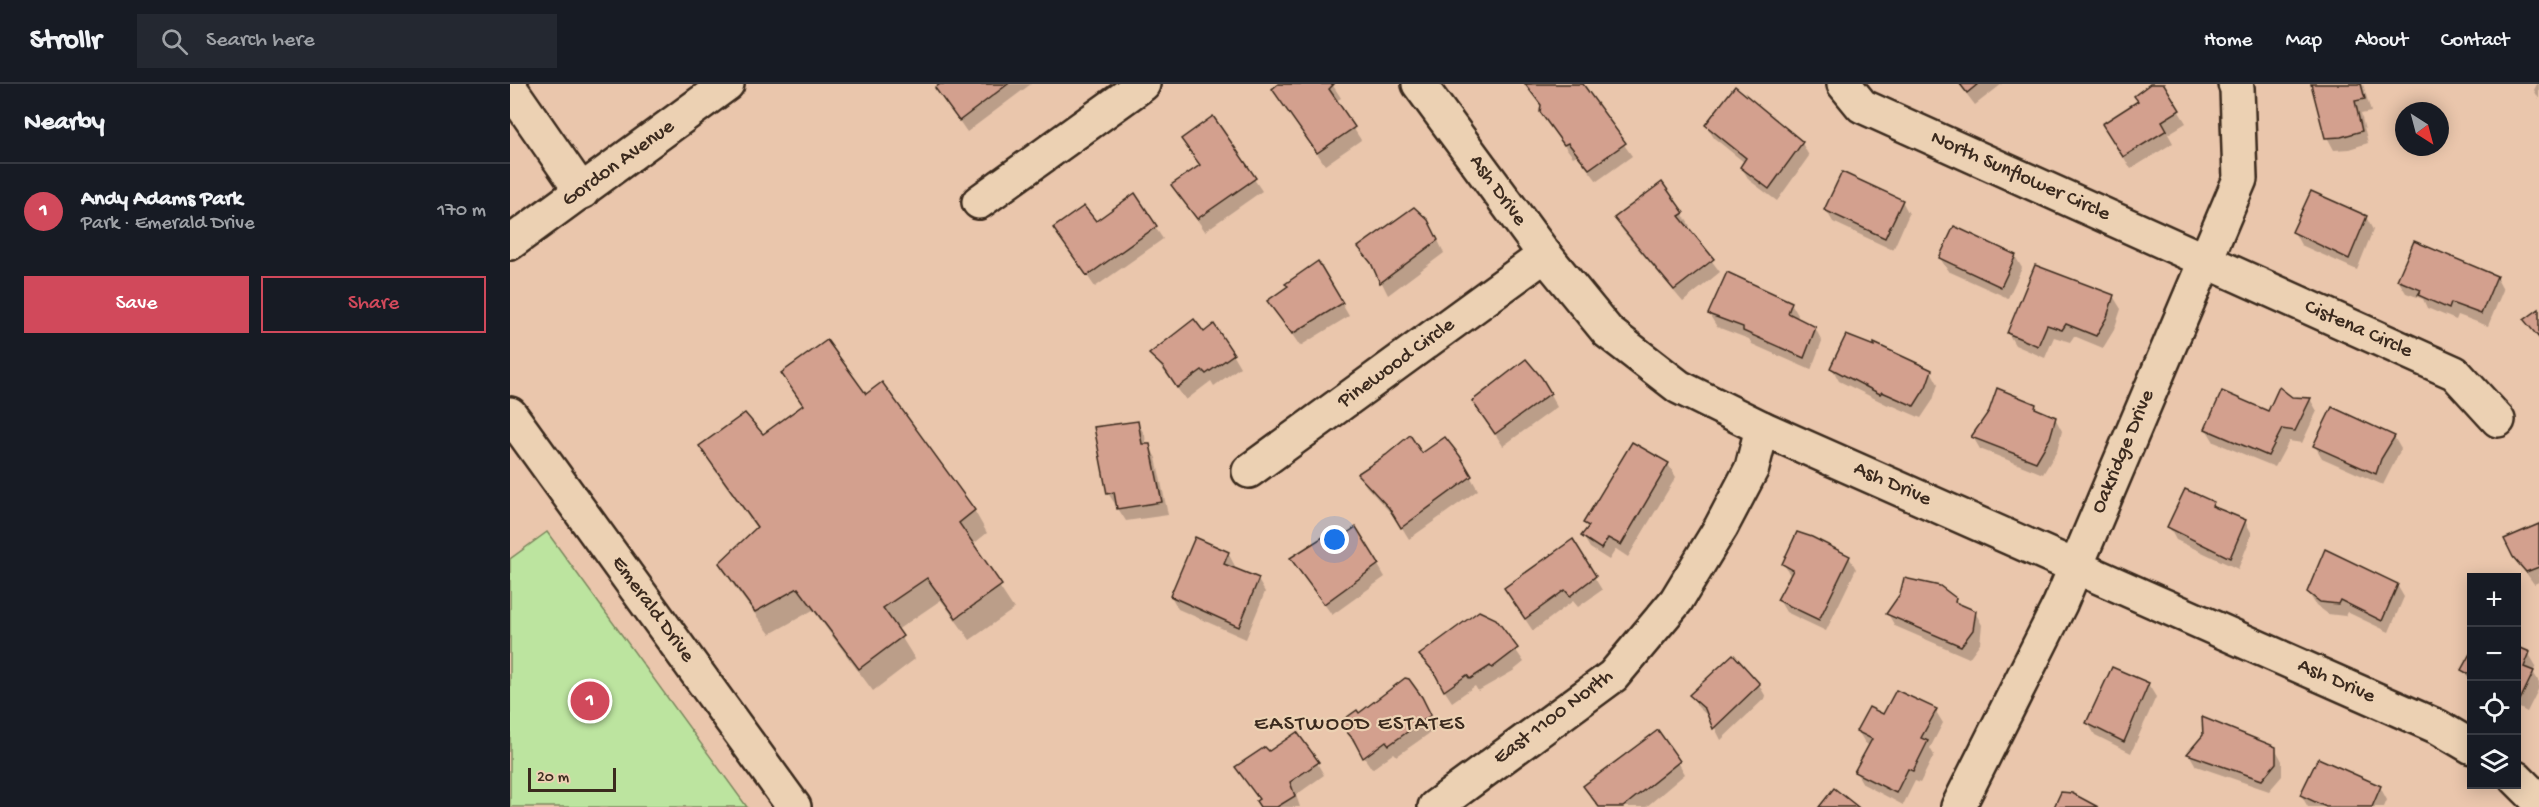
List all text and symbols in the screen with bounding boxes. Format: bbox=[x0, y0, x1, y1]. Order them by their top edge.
search box bbox=[137, 14, 557, 68]
text: Strollr bbox=[30, 25, 101, 58]
icon: search bbox=[158, 25, 191, 58]
text: Search here bbox=[206, 28, 315, 54]
text: Home bbox=[2204, 29, 2252, 54]
text: Map bbox=[2285, 29, 2322, 54]
text: About bbox=[2355, 29, 2408, 54]
text: Contact bbox=[2441, 29, 2509, 54]
north arrow bbox=[2395, 102, 2449, 156]
text: Nearby bbox=[24, 108, 105, 139]
street label: Gordon Avenue bbox=[558, 114, 681, 213]
street label: North Sunflower Circle bbox=[1926, 126, 2115, 228]
street label: Ash Drive bbox=[1463, 150, 1532, 233]
text: Andy Adams Park bbox=[81, 187, 242, 213]
text: 1 bbox=[39, 200, 48, 223]
text: 170 m bbox=[437, 200, 486, 223]
text: Park · Emerald Drive bbox=[81, 213, 255, 236]
button: Save bbox=[24, 276, 249, 333]
button: Share bbox=[261, 276, 486, 333]
street label: Cistena Circle bbox=[2300, 295, 2417, 365]
street label: Pinewood Circle bbox=[1333, 313, 1461, 415]
street label: Oakridge Drive bbox=[2087, 386, 2162, 517]
street label: Ash Drive bbox=[1849, 457, 1936, 514]
your location bbox=[1320, 525, 1349, 554]
street label: Emerald Drive bbox=[605, 552, 700, 669]
map controls bbox=[2467, 573, 2521, 789]
button: + bbox=[2467, 573, 2521, 627]
button: − bbox=[2467, 627, 2521, 681]
street label: Ash Drive bbox=[2293, 654, 2380, 711]
street label: East 1100 North bbox=[1489, 665, 1619, 771]
pin: 1 bbox=[570, 678, 610, 724]
button: locate bbox=[2467, 681, 2521, 735]
district label: EASTWOOD ESTATES bbox=[1254, 712, 1466, 738]
button: layers bbox=[2467, 735, 2521, 789]
scale bar bbox=[528, 765, 616, 792]
text: 20 m bbox=[537, 769, 569, 788]

